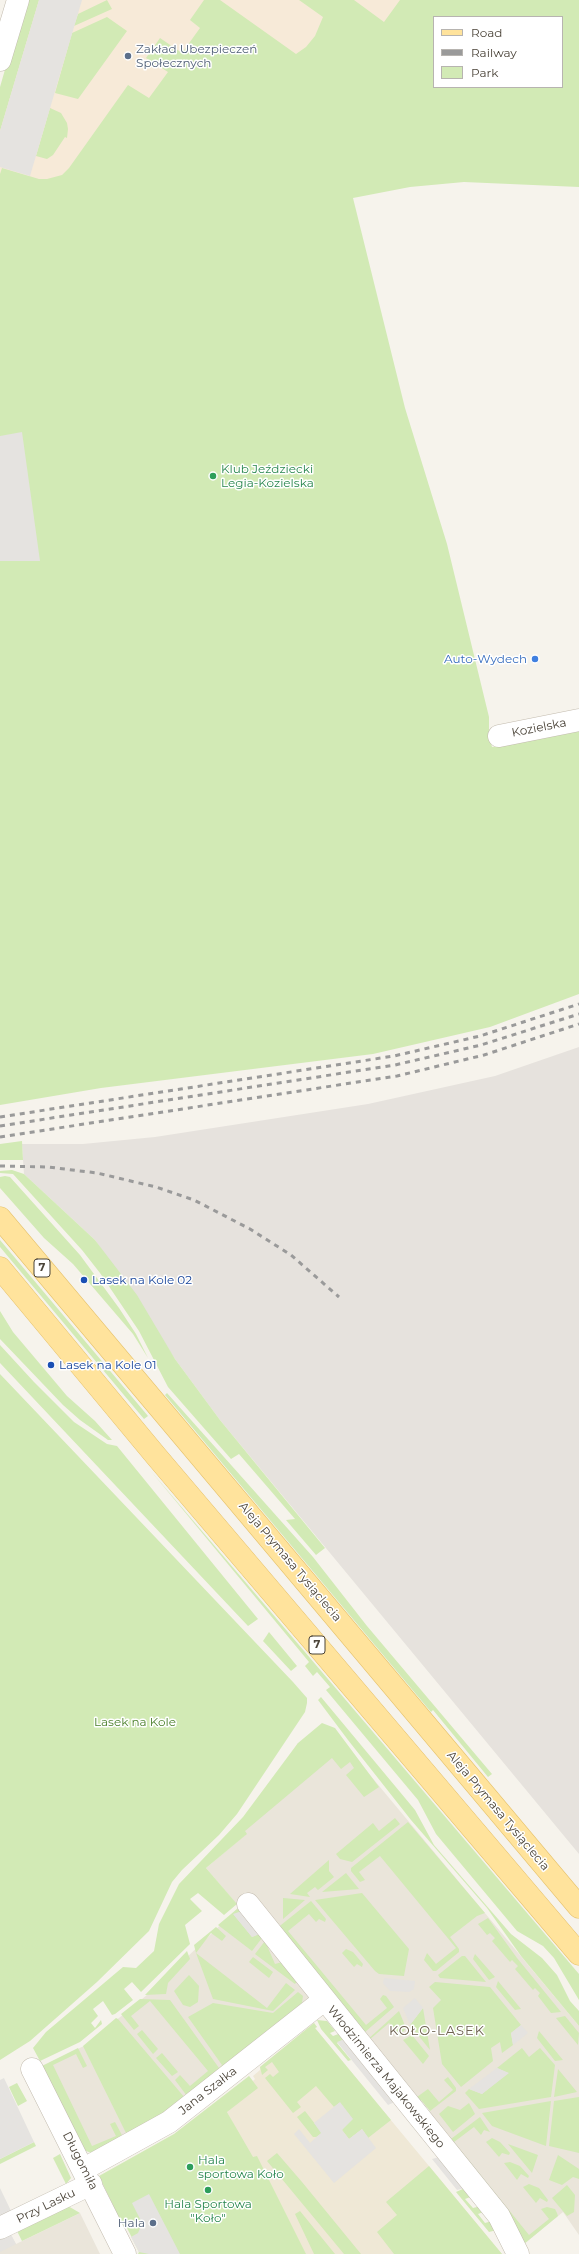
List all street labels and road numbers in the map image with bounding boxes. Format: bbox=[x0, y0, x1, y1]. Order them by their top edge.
street label: Kozielska bbox=[510, 716, 568, 740]
road number: 7 bbox=[34, 1259, 50, 1277]
street label: Aleja Prymasa Tysiąclecia bbox=[236, 1499, 344, 1625]
road number: 7 bbox=[309, 1636, 325, 1654]
street label: Aleja Prymasa Tysiąclecia bbox=[444, 1748, 552, 1874]
street label: Włodzimierza Majakowskiego bbox=[324, 2003, 448, 2151]
street label: Jana Szałka bbox=[176, 2064, 240, 2118]
street label: Długomiła bbox=[59, 2129, 101, 2193]
street label: Przy Lasku bbox=[14, 2186, 78, 2226]

